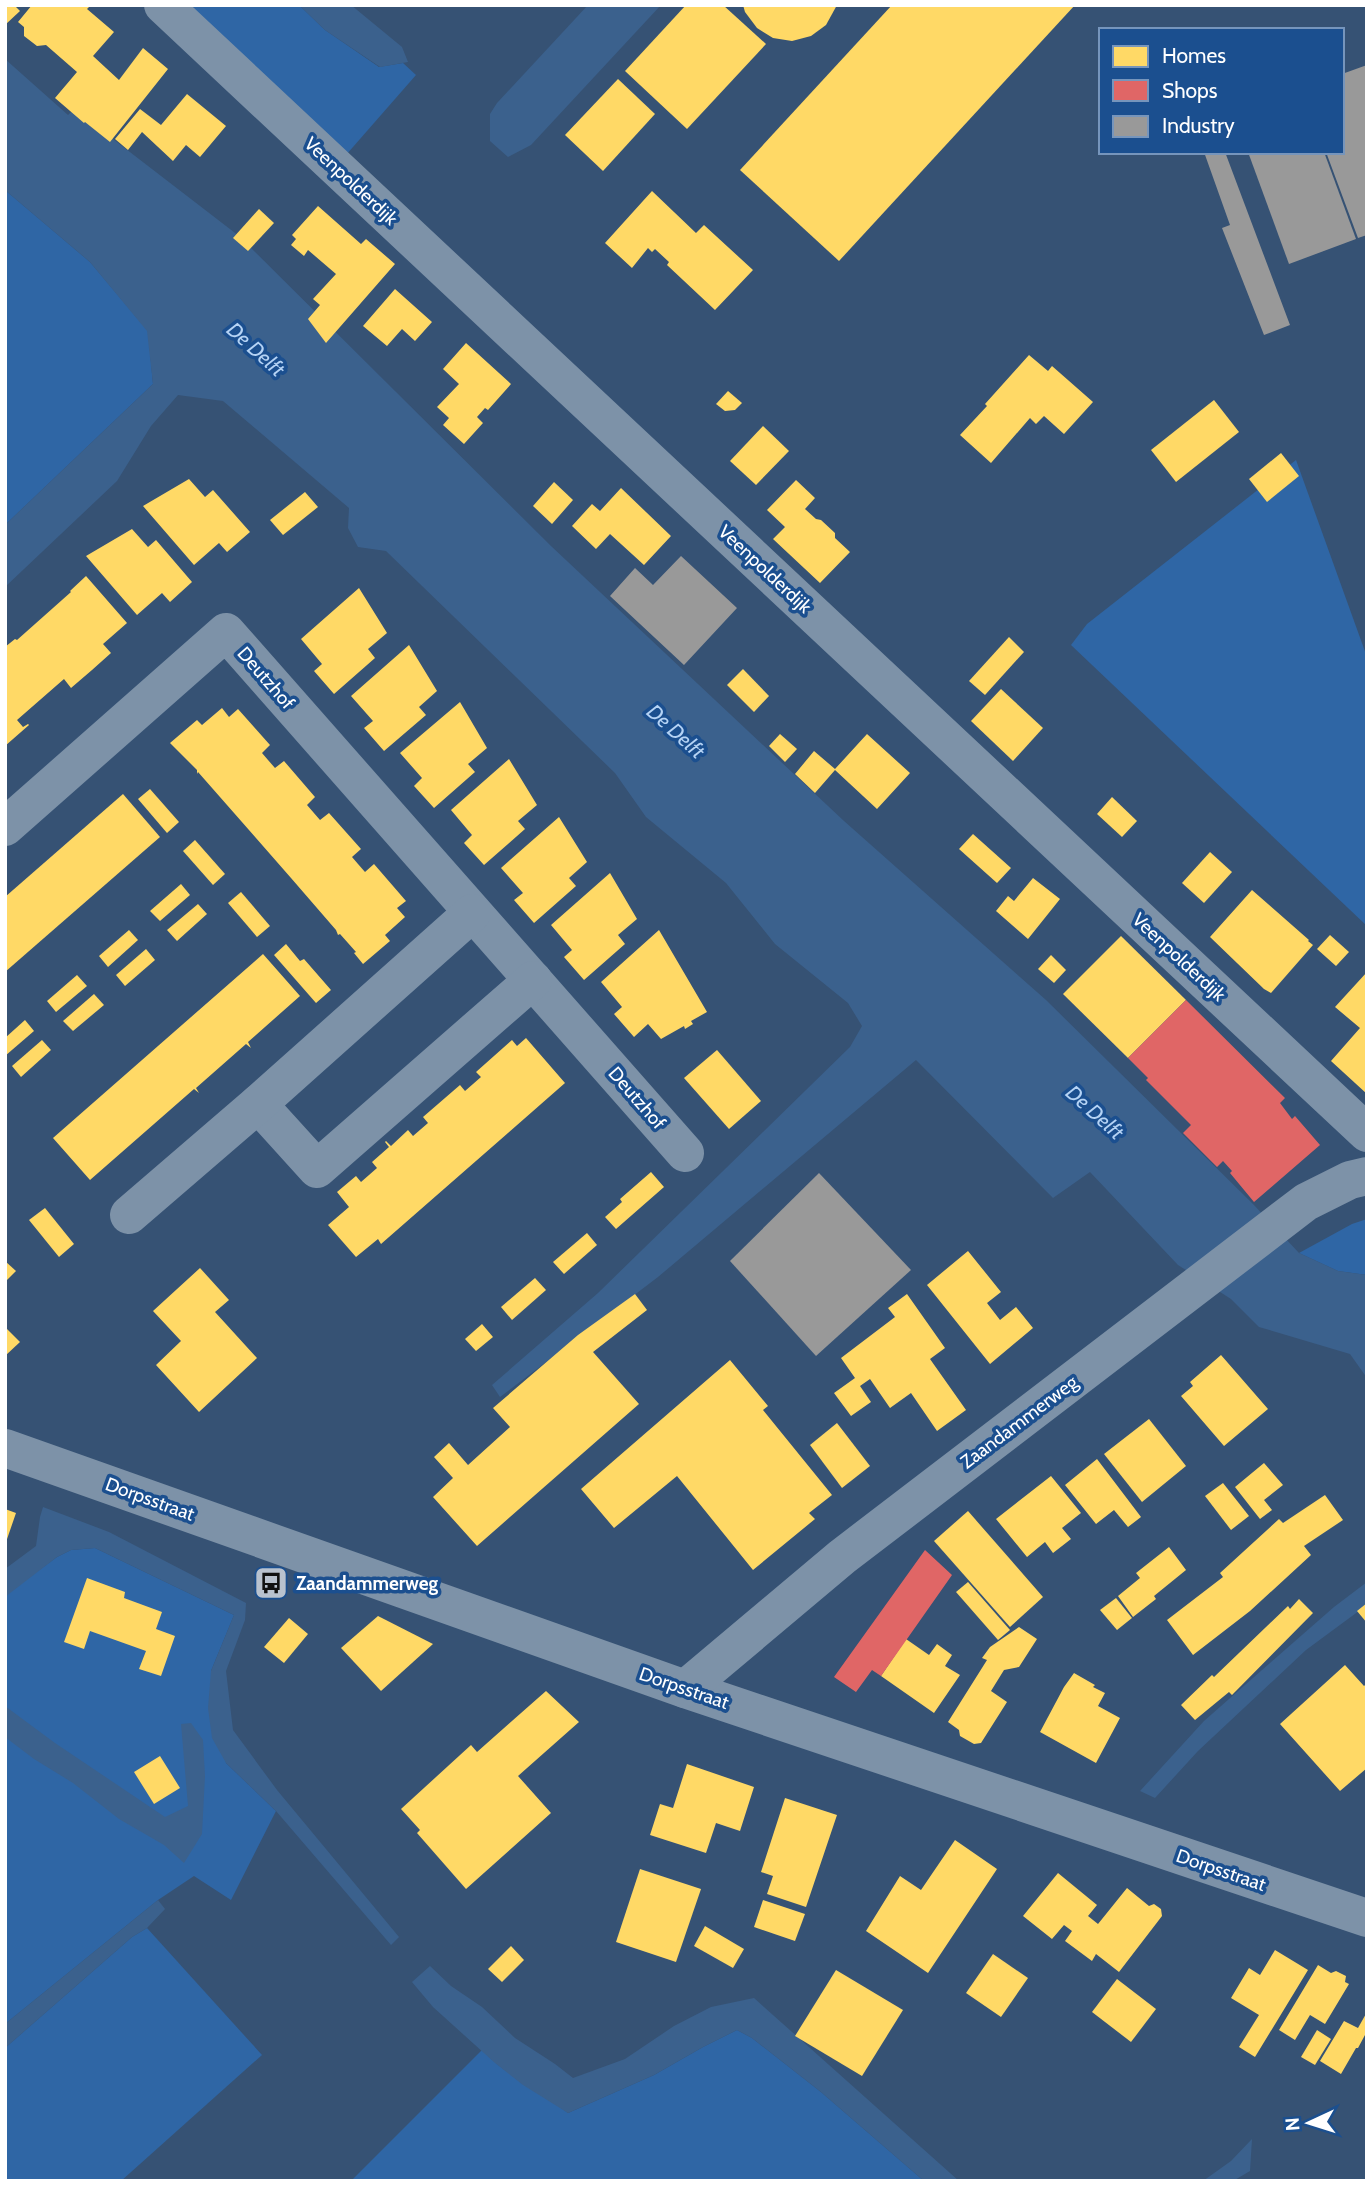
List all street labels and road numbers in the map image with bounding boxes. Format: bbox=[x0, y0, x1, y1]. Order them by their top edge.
street label: Veenpolderdijk bbox=[300, 132, 403, 230]
street label: Veenpolderdijk bbox=[714, 520, 817, 618]
street label: Deutzhof bbox=[232, 642, 300, 715]
street label: Veenpolderdijk bbox=[1128, 908, 1231, 1006]
street label: Deutzhof bbox=[603, 1062, 671, 1135]
street label: Zaandammerweg bbox=[956, 1370, 1083, 1474]
street label: Dorpsstraat bbox=[102, 1472, 198, 1526]
street label: Dorpsstraat bbox=[636, 1662, 732, 1714]
street label: Dorpsstraat bbox=[1173, 1844, 1269, 1896]

